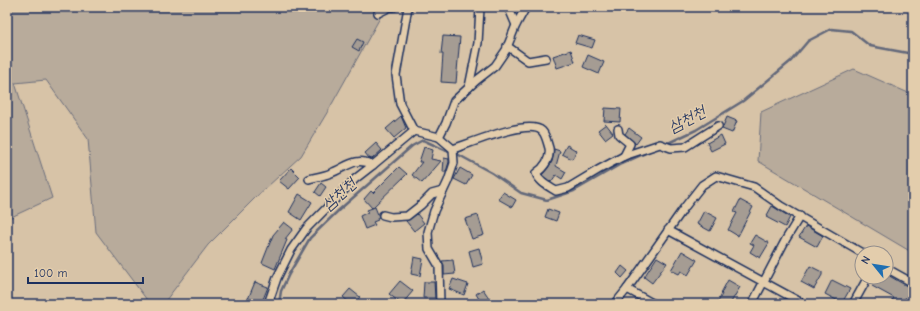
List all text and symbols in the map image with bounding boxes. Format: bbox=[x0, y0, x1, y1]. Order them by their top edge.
water label: 삼천천 bbox=[666, 101, 710, 136]
water label: 삼천천 bbox=[319, 173, 361, 214]
north arrow bbox=[854, 245, 894, 285]
text: N bbox=[858, 254, 873, 267]
scale bar bbox=[28, 259, 143, 285]
text: 100 m bbox=[34, 266, 67, 280]

